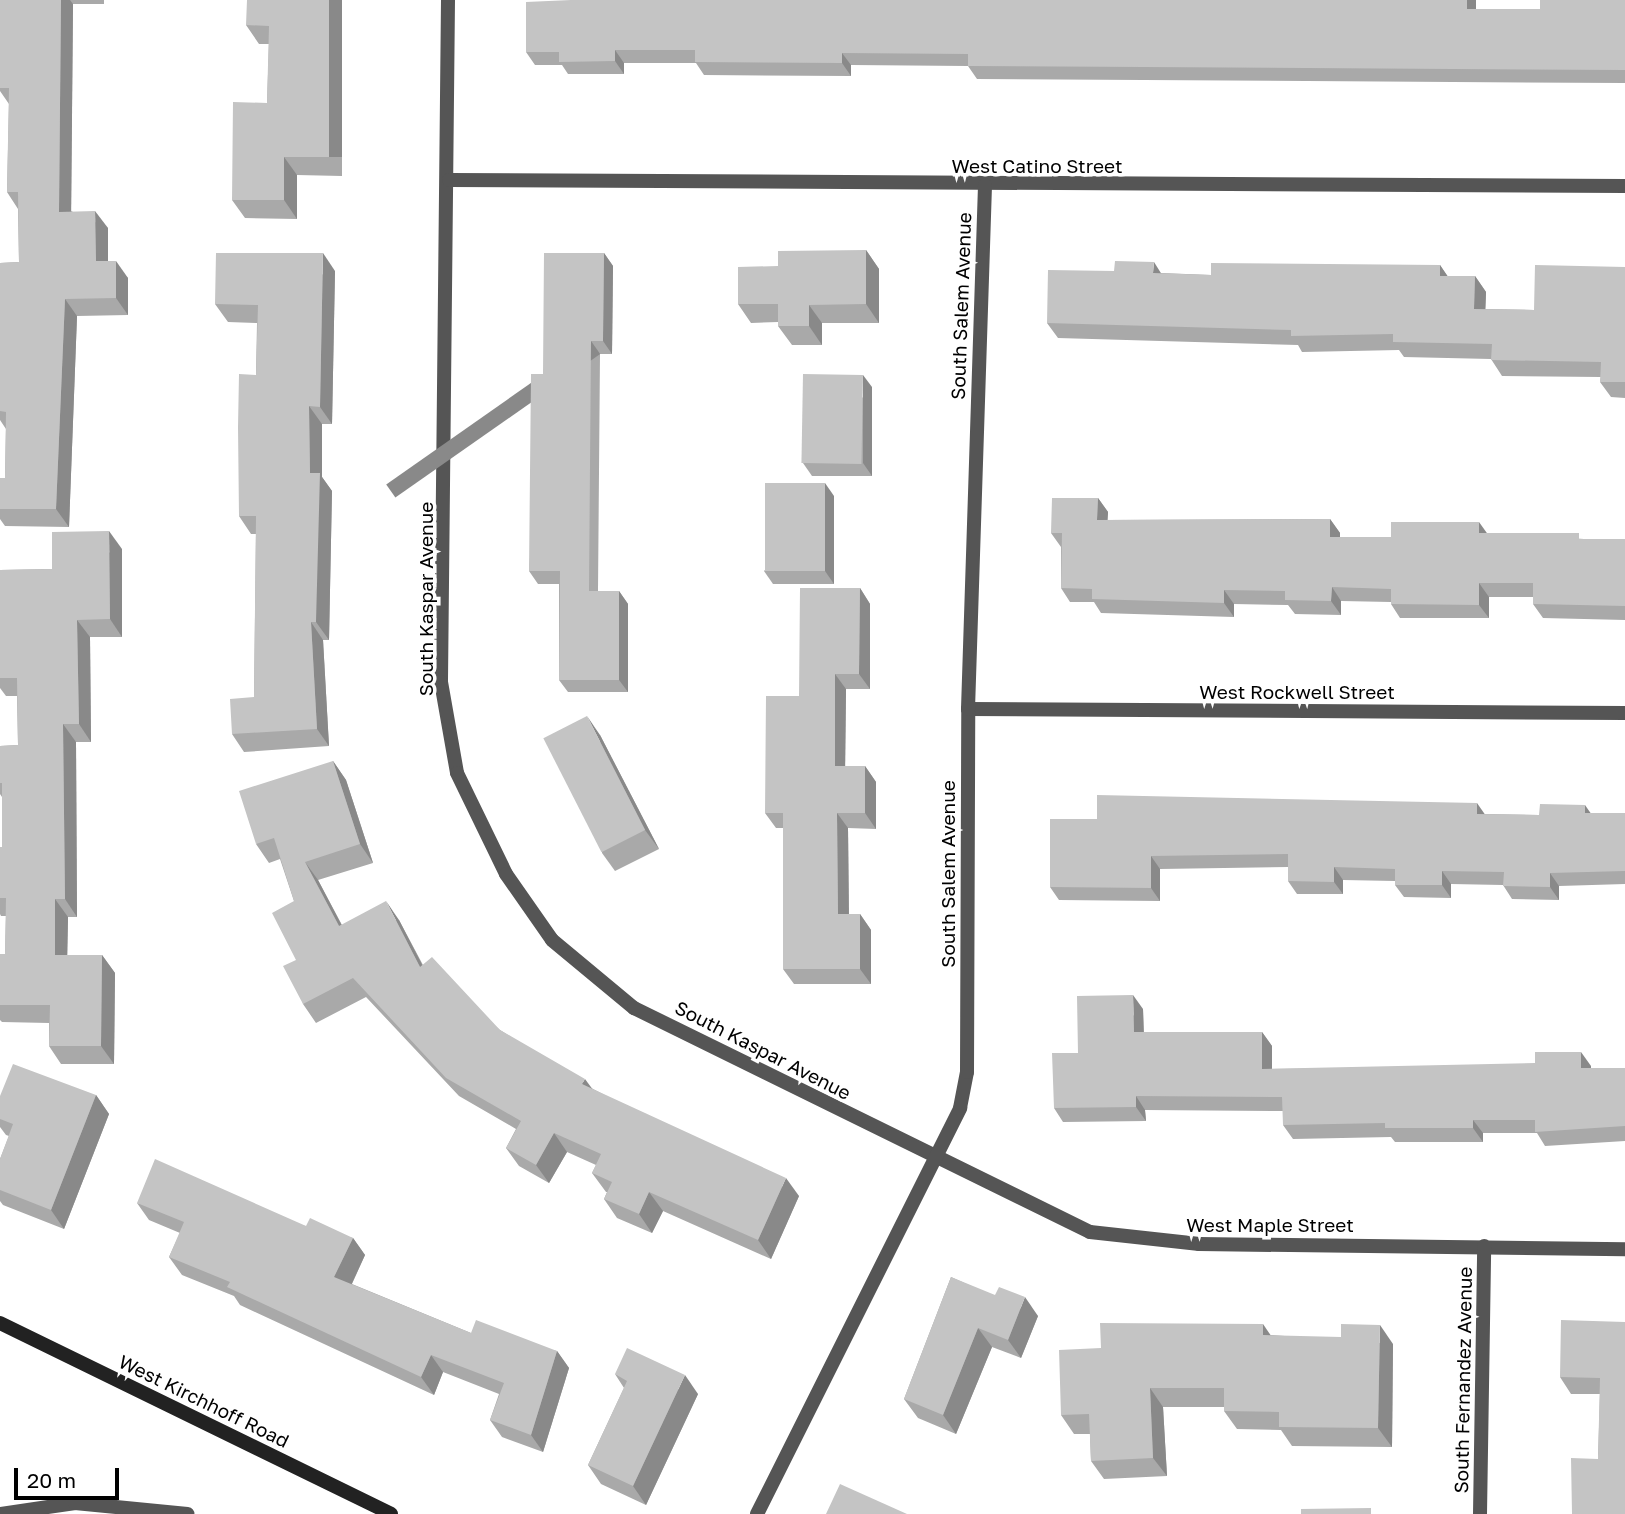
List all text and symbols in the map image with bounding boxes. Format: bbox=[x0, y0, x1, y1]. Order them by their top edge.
street label: West Catino Street bbox=[951, 155, 1123, 177]
street label: South Salem Avenue bbox=[946, 212, 976, 400]
street label: South Kaspar Avenue bbox=[415, 502, 437, 696]
street label: West Rockwell Street bbox=[1199, 681, 1395, 703]
street label: South Salem Avenue bbox=[937, 780, 959, 968]
street label: South Kaspar Avenue bbox=[671, 996, 855, 1104]
street label: West Maple Street bbox=[1186, 1214, 1354, 1236]
street label: South Fernandez Avenue bbox=[1450, 1266, 1476, 1494]
street label: West Kirchhoff Road bbox=[115, 1350, 293, 1452]
scale bar bbox=[18, 1454, 122, 1498]
text: 20 m bbox=[27, 1467, 76, 1493]

